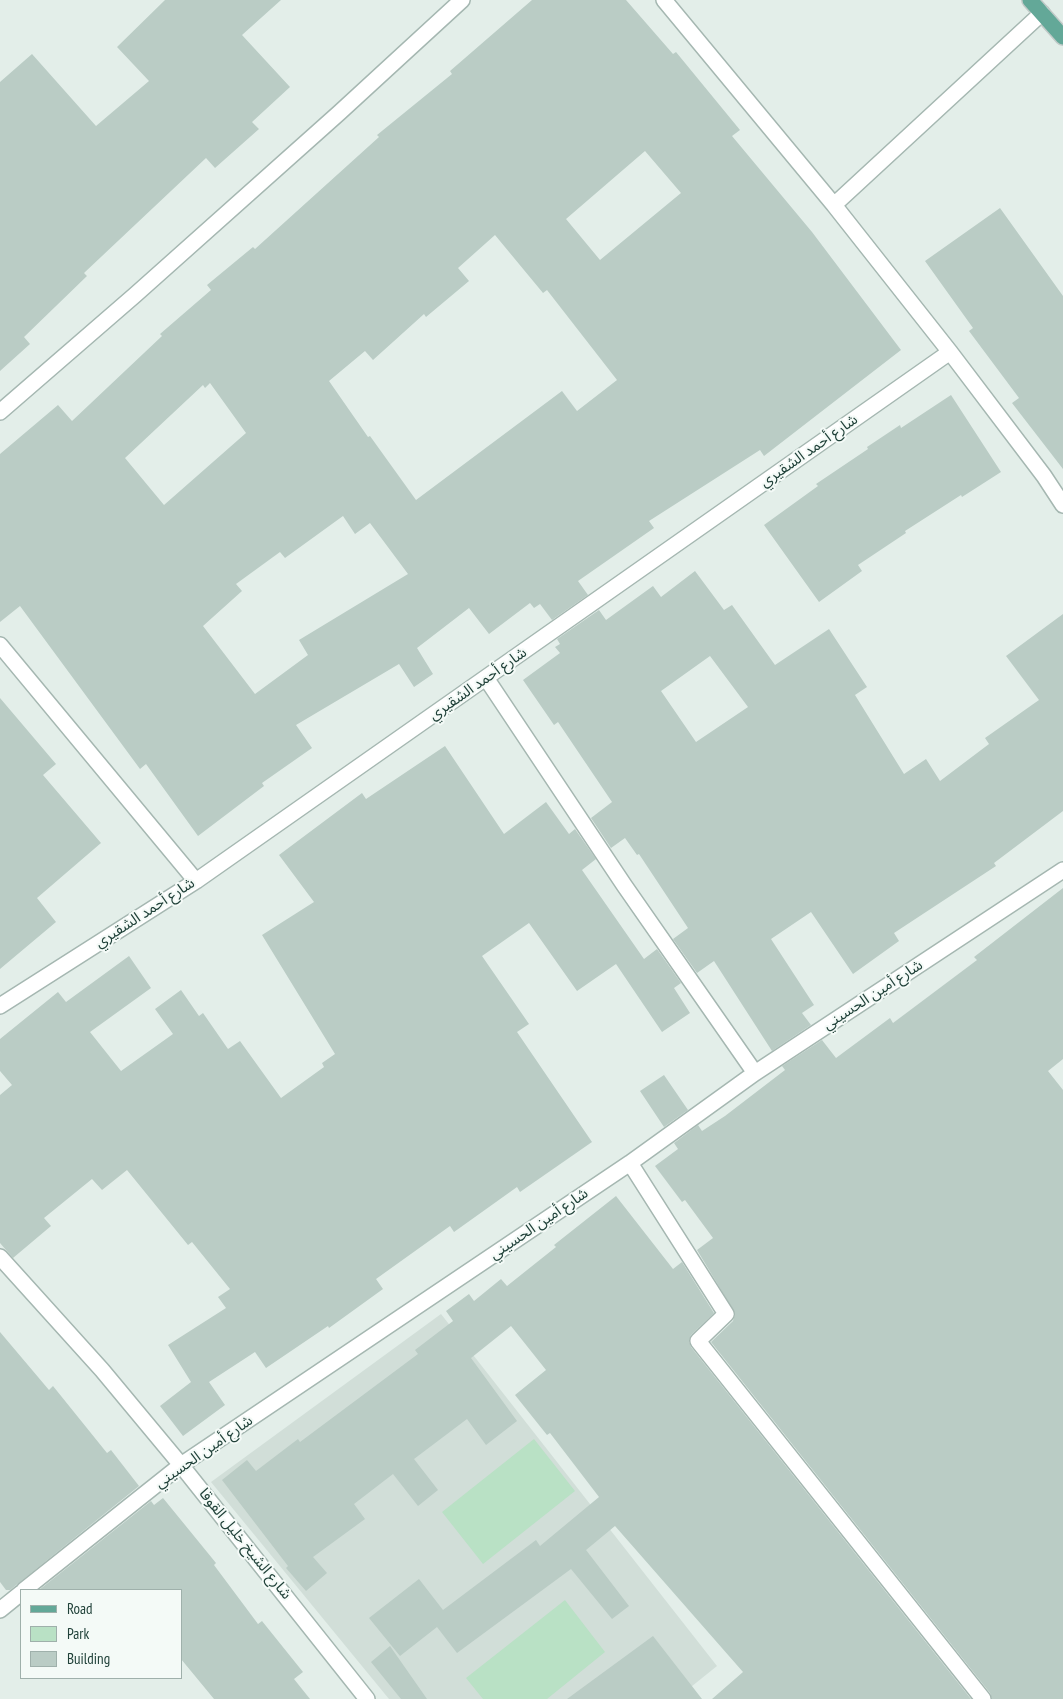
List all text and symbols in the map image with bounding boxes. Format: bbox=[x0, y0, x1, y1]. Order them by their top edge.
street label: شارع أحمد الشقيري bbox=[757, 411, 861, 491]
street label: شارع أحمد الشقيري bbox=[426, 644, 530, 724]
street label: شارع أحمد الشقيري bbox=[92, 874, 198, 952]
street label: شارع أمين الحسيني bbox=[820, 956, 926, 1034]
street label: شارع أمين الحسيني bbox=[486, 1184, 592, 1264]
street label: شارع أمين الحسيني bbox=[152, 1412, 256, 1492]
street label: شارع الشيخ خليل القوقا bbox=[195, 1485, 295, 1603]
legend bbox=[20, 1589, 182, 1679]
text: Road bbox=[67, 1599, 93, 1618]
text: Park bbox=[67, 1624, 89, 1643]
text: Building bbox=[67, 1649, 110, 1668]

